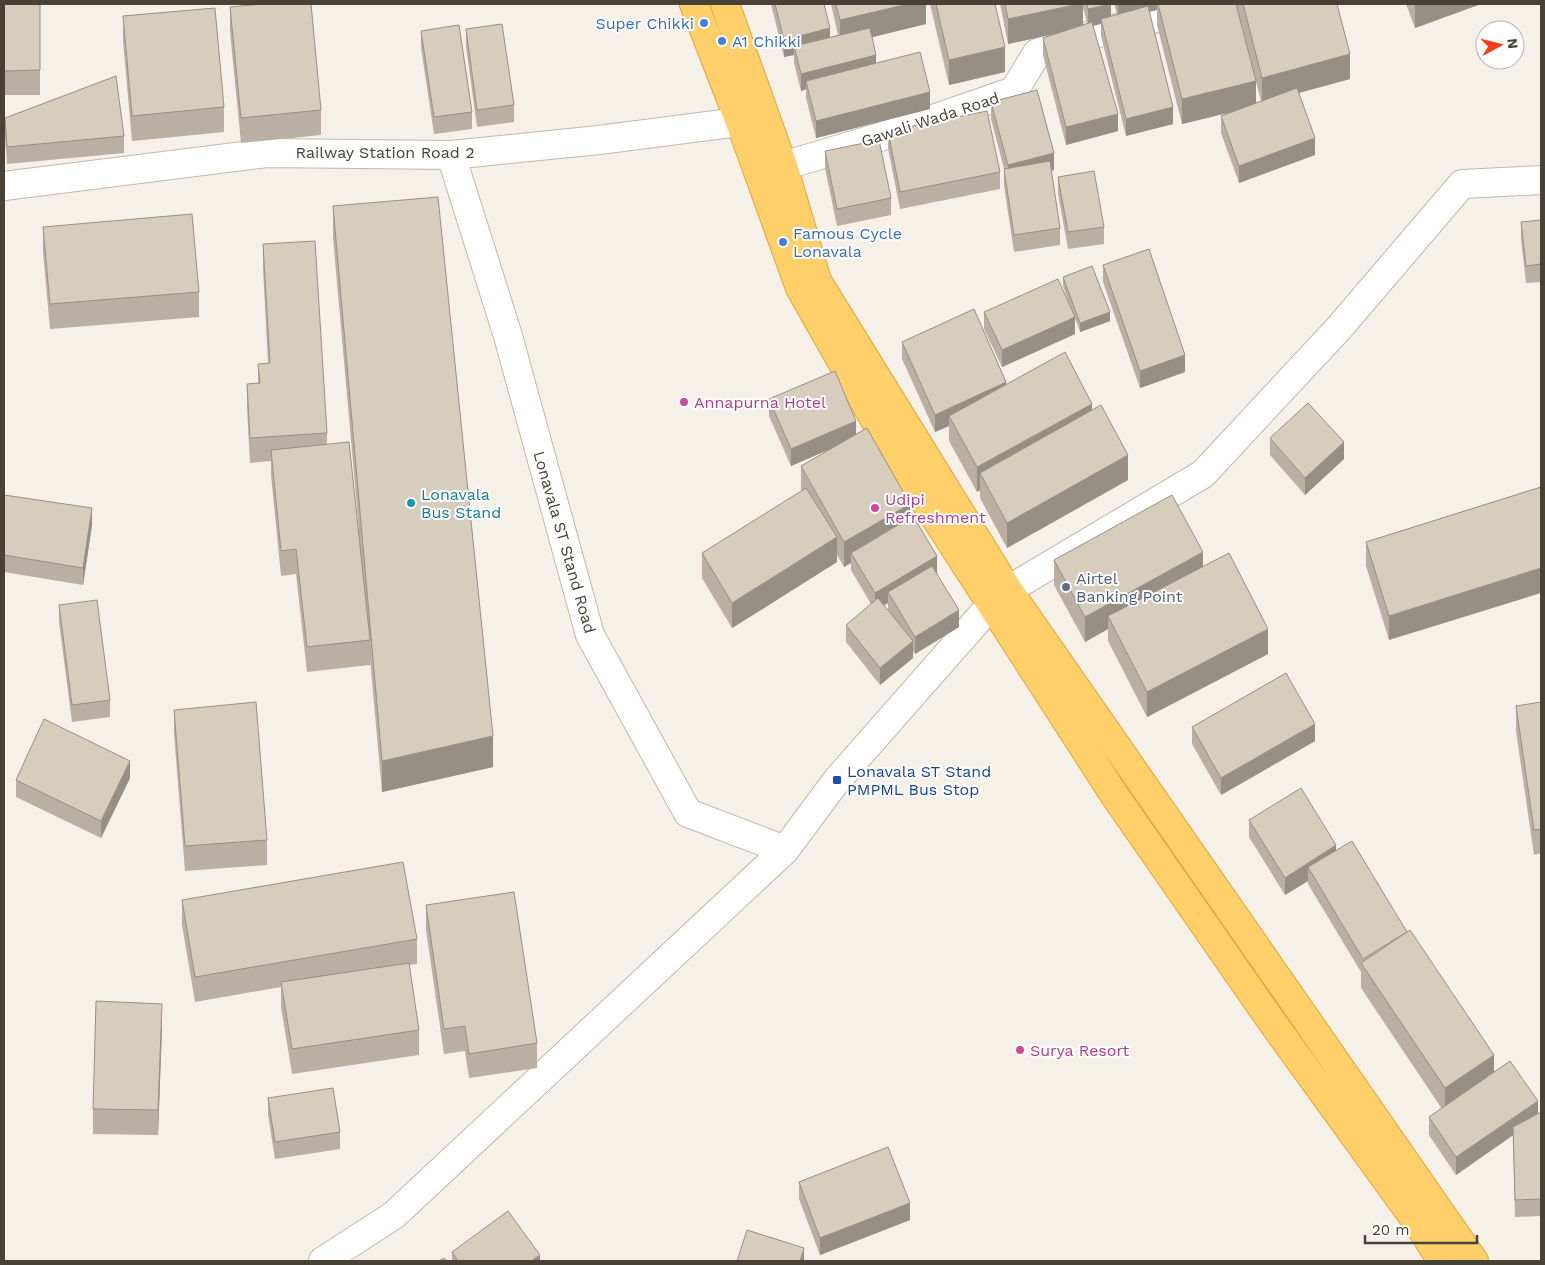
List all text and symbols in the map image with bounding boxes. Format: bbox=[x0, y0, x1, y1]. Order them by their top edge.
place label: Super Chikki bbox=[596, 14, 694, 33]
marker: Super Chikki bbox=[698, 17, 710, 29]
north arrow bbox=[1475, 20, 1525, 70]
place label: A1 Chikki bbox=[732, 32, 801, 51]
marker: A1 Chikki bbox=[716, 35, 728, 47]
text: N bbox=[1504, 37, 1521, 50]
street label: Gawali Wada Road bbox=[859, 88, 1002, 151]
street label: Railway Station Road 2 bbox=[295, 143, 475, 162]
place label: Famous Cycle Lonavala bbox=[793, 224, 902, 261]
marker: Famous Cycle Lonavala bbox=[777, 236, 789, 248]
place label: Annapurna Hotel bbox=[694, 393, 826, 412]
marker: Annapurna Hotel bbox=[678, 396, 690, 408]
street label: Lonavala ST Stand Road bbox=[529, 449, 600, 635]
place label: Lonavala Bus Stand bbox=[421, 485, 501, 522]
place label: Udipi Refreshment bbox=[885, 490, 986, 527]
marker: Lonavala Bus Stand bbox=[405, 497, 417, 509]
marker: Udipi Refreshment bbox=[869, 502, 881, 514]
place label: Airtel Banking Point bbox=[1076, 569, 1183, 606]
marker: Airtel Banking Point bbox=[1060, 581, 1072, 593]
place label: Lonavala ST Stand PMPML Bus Stop bbox=[847, 762, 991, 799]
marker: Lonavala ST Stand PMPML Bus Stop bbox=[831, 774, 843, 786]
place label: Surya Resort bbox=[1030, 1041, 1129, 1060]
marker: Surya Resort bbox=[1014, 1044, 1026, 1056]
scale bar bbox=[1365, 1212, 1478, 1244]
text: 20 m bbox=[1372, 1221, 1410, 1239]

